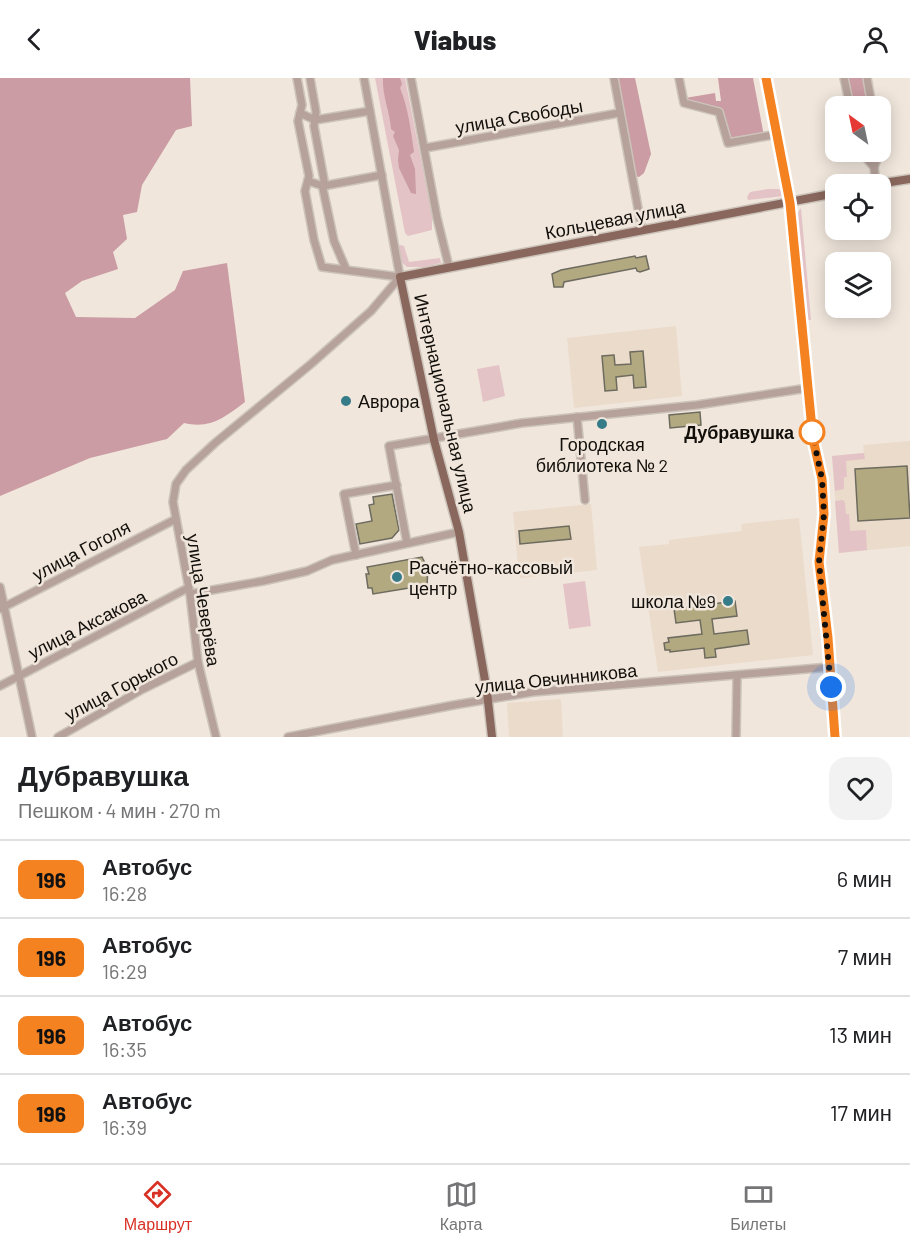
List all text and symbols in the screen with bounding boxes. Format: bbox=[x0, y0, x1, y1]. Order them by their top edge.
icon: back bbox=[18, 23, 51, 56]
text: Viabus bbox=[414, 23, 496, 55]
icon: person bbox=[859, 23, 892, 56]
street label: улица Свободы bbox=[454, 94, 584, 138]
north arrow bbox=[825, 96, 891, 162]
map controls bbox=[825, 96, 891, 318]
button: locate bbox=[825, 174, 891, 240]
street label: Кольцевая улица bbox=[543, 194, 688, 243]
button: layers bbox=[825, 252, 891, 318]
street label: Интернациональная улица bbox=[410, 291, 482, 516]
place label: Аврора bbox=[358, 390, 421, 412]
marker: Аврора bbox=[339, 394, 353, 408]
marker: Городская библиотека № 2 bbox=[595, 417, 609, 431]
marker: Дубравушка bbox=[799, 419, 825, 445]
place label: Дубравушка bbox=[684, 421, 795, 443]
place label: Городская библиотека № 2 bbox=[536, 433, 668, 476]
street label: улица Гоголя bbox=[28, 515, 134, 585]
street label: улица Чеверёва bbox=[183, 532, 225, 669]
place label: Расчётно-кассовый центр bbox=[409, 556, 573, 599]
marker: Расчётно-кассовый центр bbox=[390, 570, 404, 584]
street label: улица Аксакова bbox=[24, 584, 151, 663]
place label: школа №9 bbox=[631, 590, 716, 612]
marker: школа №9 bbox=[721, 594, 735, 608]
street label: улица Горького bbox=[61, 647, 181, 725]
street label: улица Овчинникова bbox=[474, 658, 639, 697]
your location bbox=[816, 672, 846, 702]
button: heart bbox=[829, 757, 892, 820]
text: Дубравушка bbox=[18, 758, 189, 792]
text: Пешком · 4 мин · 270 m bbox=[18, 798, 221, 822]
text: Автобус bbox=[102, 853, 192, 879]
text: 6 мин bbox=[837, 865, 892, 891]
text: 196 bbox=[36, 867, 66, 892]
text: 16:28 bbox=[102, 881, 147, 905]
text: Автобус bbox=[102, 931, 192, 957]
text: 7 мин bbox=[838, 943, 892, 969]
text: 196 bbox=[36, 945, 66, 970]
text: 16:29 bbox=[102, 959, 147, 983]
text: Автобус bbox=[102, 1009, 192, 1035]
text: 13 мин bbox=[829, 1021, 892, 1047]
text: 196 bbox=[36, 1023, 66, 1048]
text: 16:35 bbox=[102, 1037, 147, 1061]
text: Автобус bbox=[102, 1087, 192, 1113]
text: 17 мин bbox=[830, 1099, 892, 1125]
text: 196 bbox=[36, 1101, 66, 1126]
text: 16:39 bbox=[102, 1115, 147, 1139]
tab: Маршрут bbox=[124, 1178, 192, 1234]
tab: Карта bbox=[440, 1178, 483, 1234]
tab: Билеты bbox=[730, 1178, 786, 1234]

